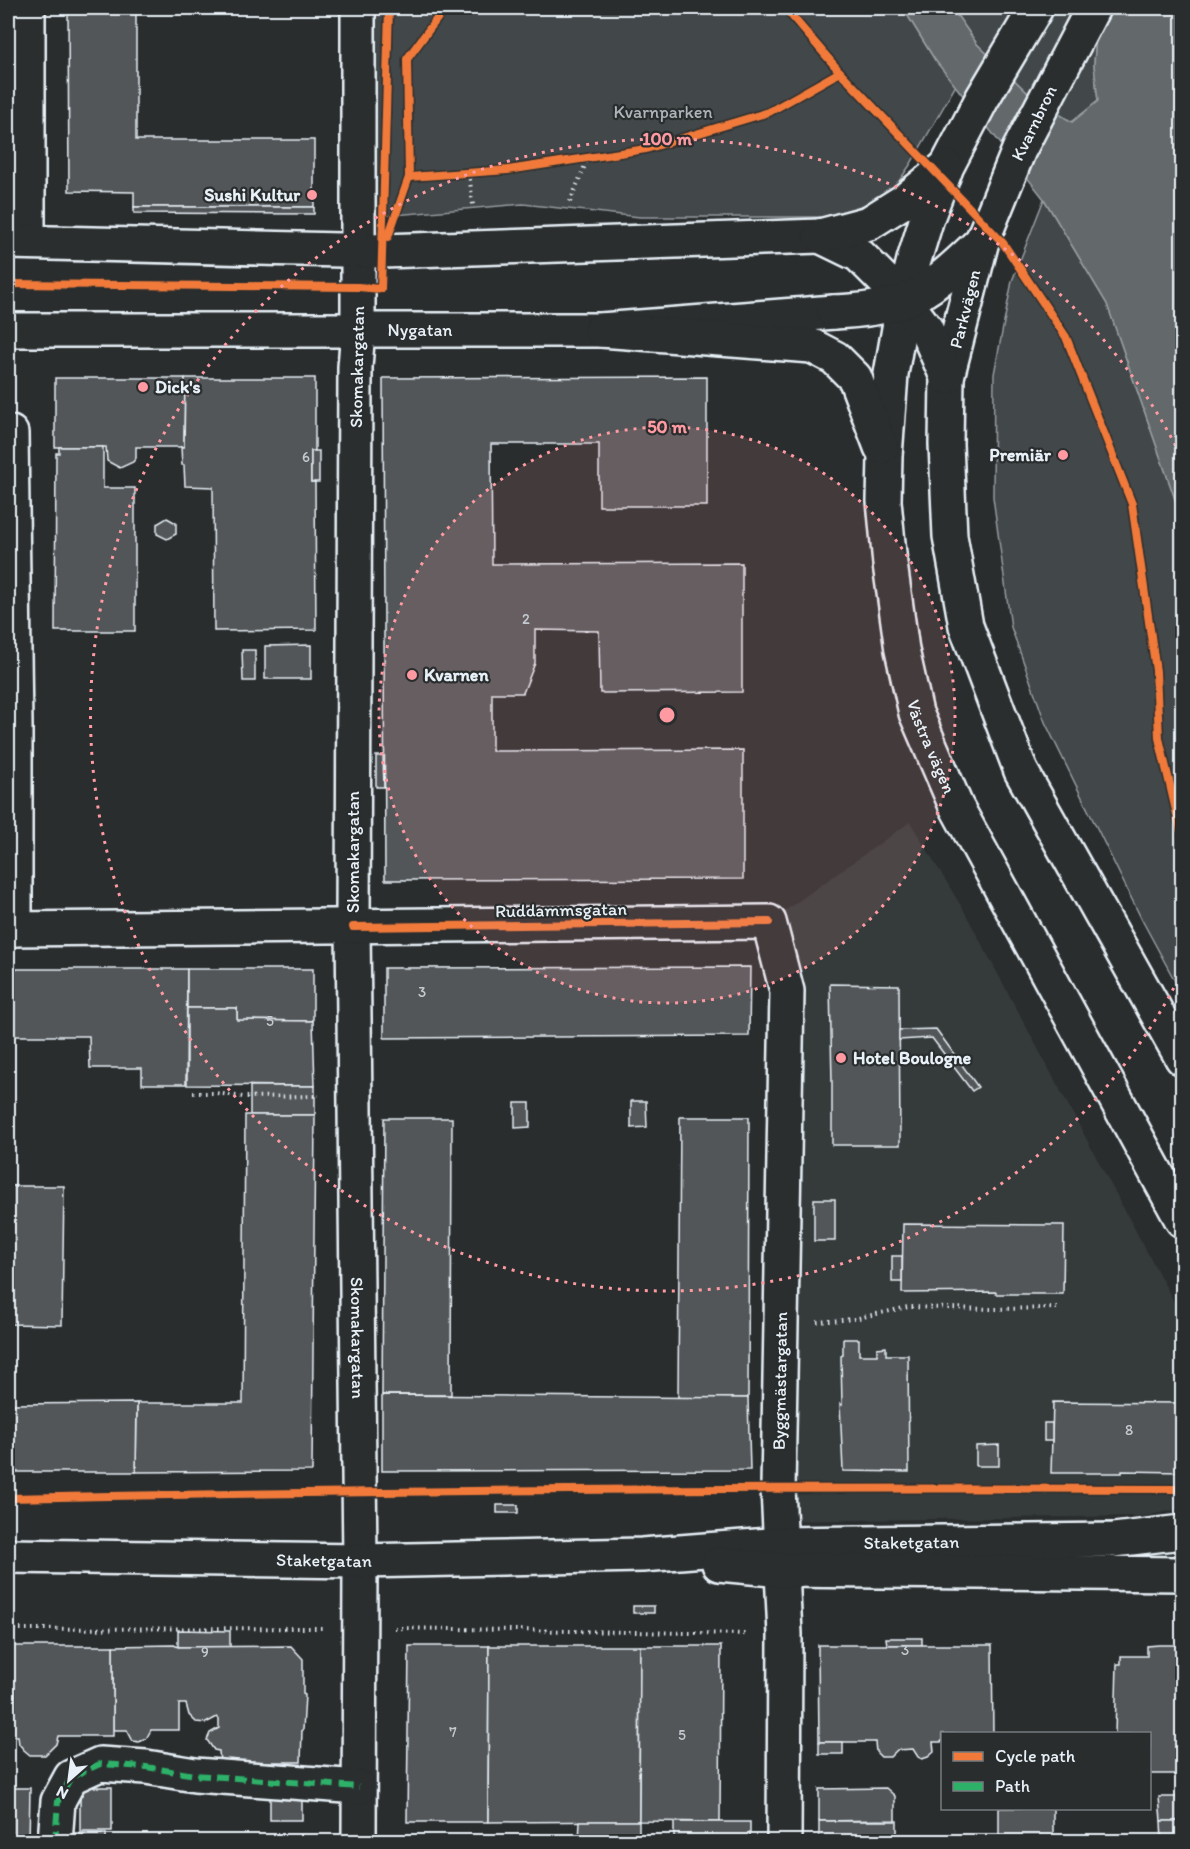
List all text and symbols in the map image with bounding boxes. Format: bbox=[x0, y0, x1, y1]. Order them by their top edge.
street label: Kvarnbron bbox=[1006, 82, 1062, 164]
park label: Kvarnparken bbox=[613, 101, 713, 123]
text: 100 m bbox=[642, 128, 693, 150]
place label: Sushi Kultur bbox=[204, 184, 301, 206]
marker: Sushi Kultur bbox=[305, 188, 319, 202]
street label: Parkvägen bbox=[945, 267, 986, 351]
street label: Skomakargatan bbox=[345, 306, 369, 428]
street label: Nygatan bbox=[388, 319, 452, 341]
place label: Dick's bbox=[155, 376, 201, 398]
marker: Dick's bbox=[136, 380, 150, 394]
text: 50 m bbox=[647, 416, 688, 438]
place label: Premiär bbox=[989, 444, 1052, 466]
house number: 6 bbox=[302, 448, 310, 466]
marker: Premiär bbox=[1056, 448, 1070, 462]
house number: 2 bbox=[522, 610, 530, 628]
place label: Kvarnen bbox=[424, 664, 489, 686]
marker: Kvarnen bbox=[405, 668, 419, 682]
street label: Västra vägen bbox=[902, 697, 960, 797]
centre of rings bbox=[657, 705, 677, 725]
street label: Skomakargatan bbox=[342, 791, 364, 913]
street label: Ruddammsgatan bbox=[495, 898, 628, 922]
house number: 3 bbox=[418, 983, 426, 1001]
house number: 5 bbox=[266, 1012, 274, 1030]
place label: Hotel Boulogne bbox=[853, 1047, 972, 1069]
marker: Hotel Boulogne bbox=[834, 1051, 848, 1065]
street label: Skomakargatan bbox=[346, 1277, 369, 1399]
street label: Byggmästargatan bbox=[768, 1312, 792, 1450]
house number: 8 bbox=[1125, 1421, 1133, 1439]
street label: Staketgatan bbox=[863, 1531, 959, 1554]
street label: Staketgatan bbox=[276, 1549, 372, 1572]
house number: 3 bbox=[901, 1641, 909, 1659]
house number: 9 bbox=[201, 1643, 209, 1661]
house number: 7 bbox=[449, 1723, 457, 1741]
house number: 5 bbox=[678, 1726, 686, 1744]
legend bbox=[941, 1732, 1151, 1810]
text: Cycle path bbox=[995, 1745, 1076, 1767]
north arrow bbox=[39, 1750, 99, 1810]
text: Path bbox=[995, 1775, 1030, 1797]
text: N bbox=[53, 1782, 71, 1804]

